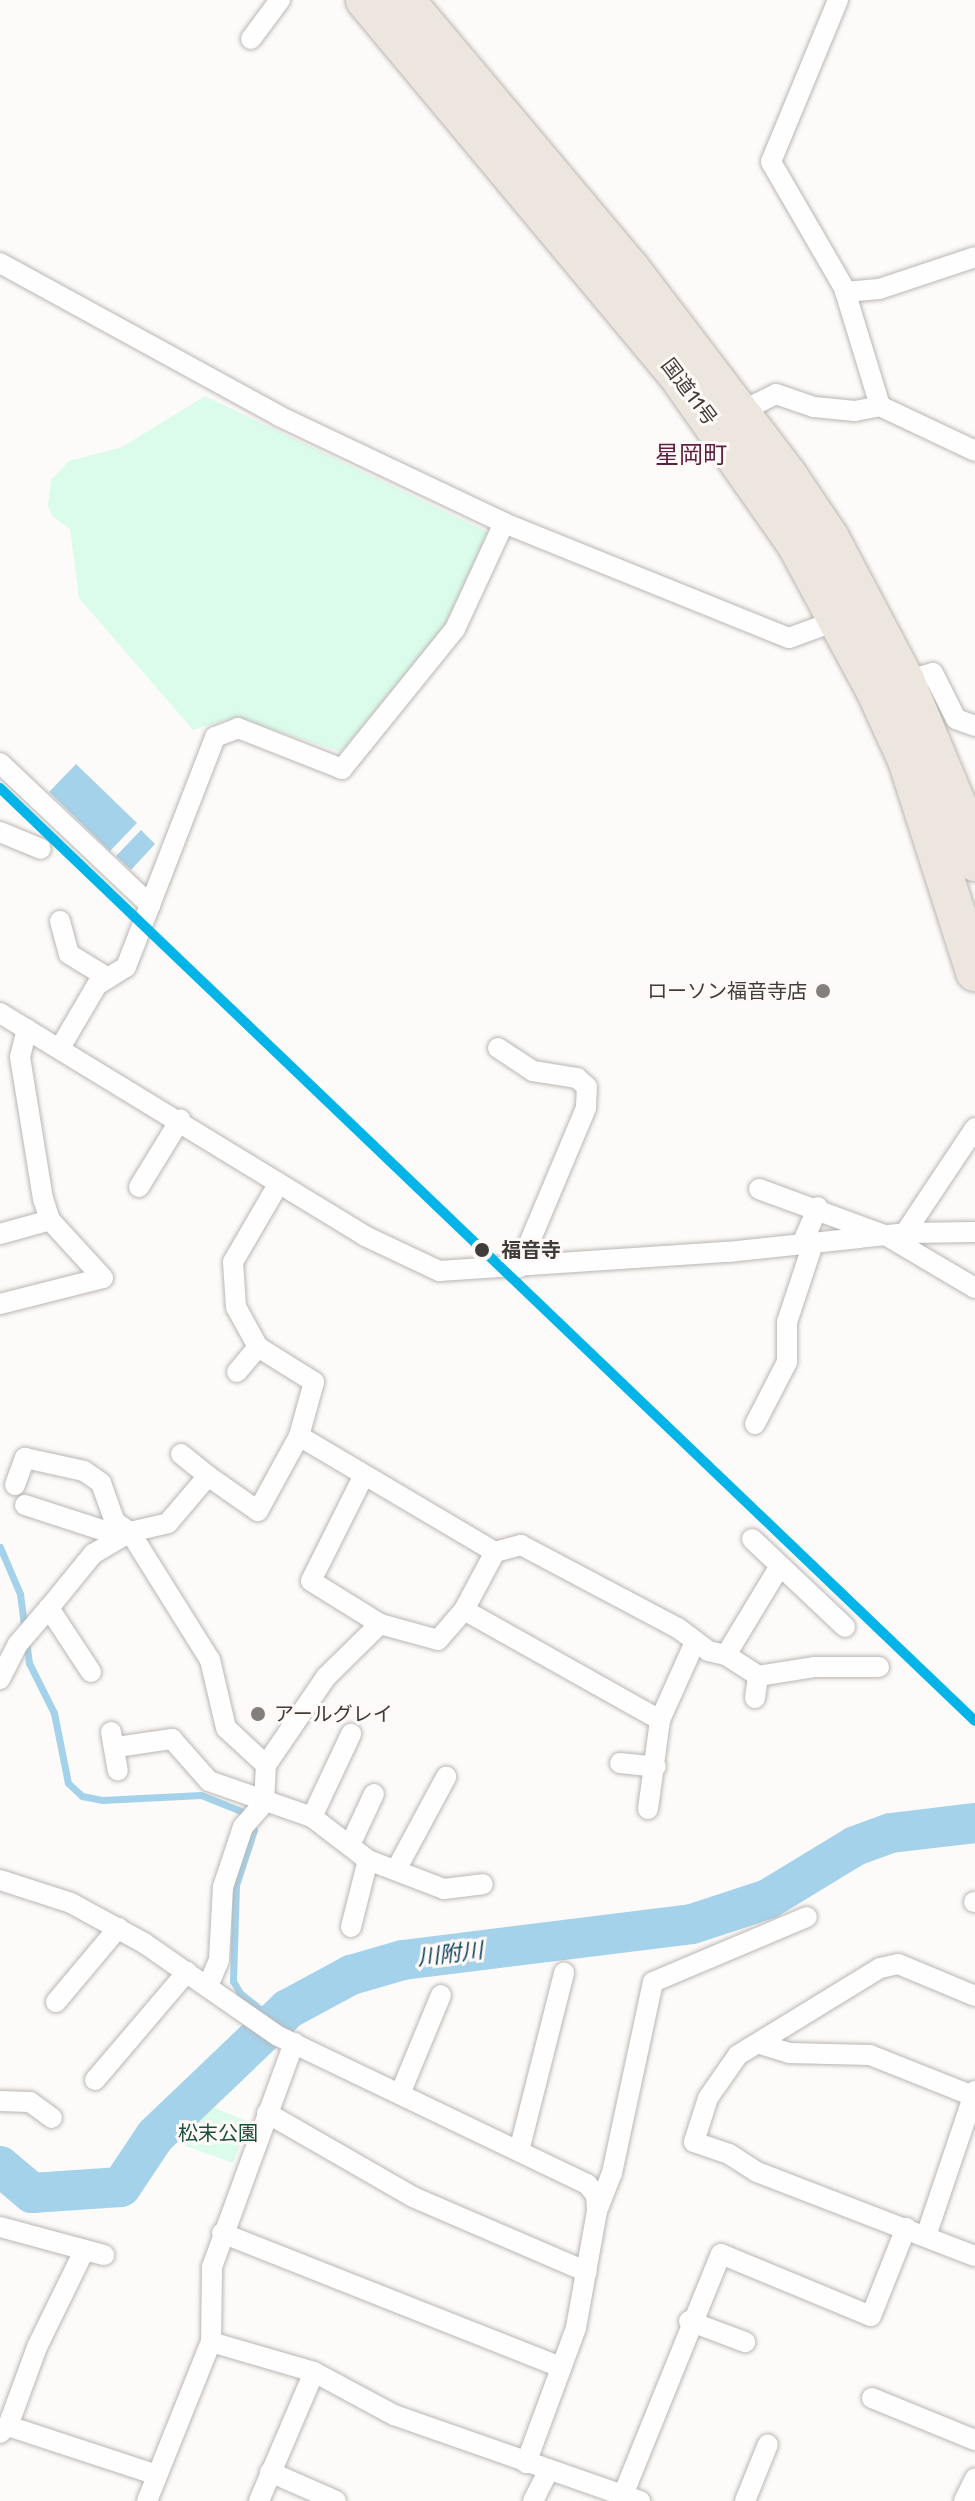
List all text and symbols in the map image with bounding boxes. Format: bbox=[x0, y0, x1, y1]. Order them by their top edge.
street label: 国道11号 bbox=[656, 354, 722, 430]
district label: 星岡町 bbox=[655, 442, 727, 470]
place label: ローソン福音寺店 bbox=[647, 979, 807, 1003]
marker: ローソン福音寺店 bbox=[814, 982, 832, 1000]
marker: 福音寺 bbox=[470, 1238, 494, 1262]
place label: 福音寺 bbox=[501, 1238, 561, 1262]
place label: アールグレイ bbox=[274, 1702, 393, 1726]
marker: アールグレイ bbox=[249, 1705, 267, 1723]
water label: 川附川 bbox=[416, 1937, 484, 1971]
park label: 松末公園 bbox=[178, 2121, 258, 2145]

